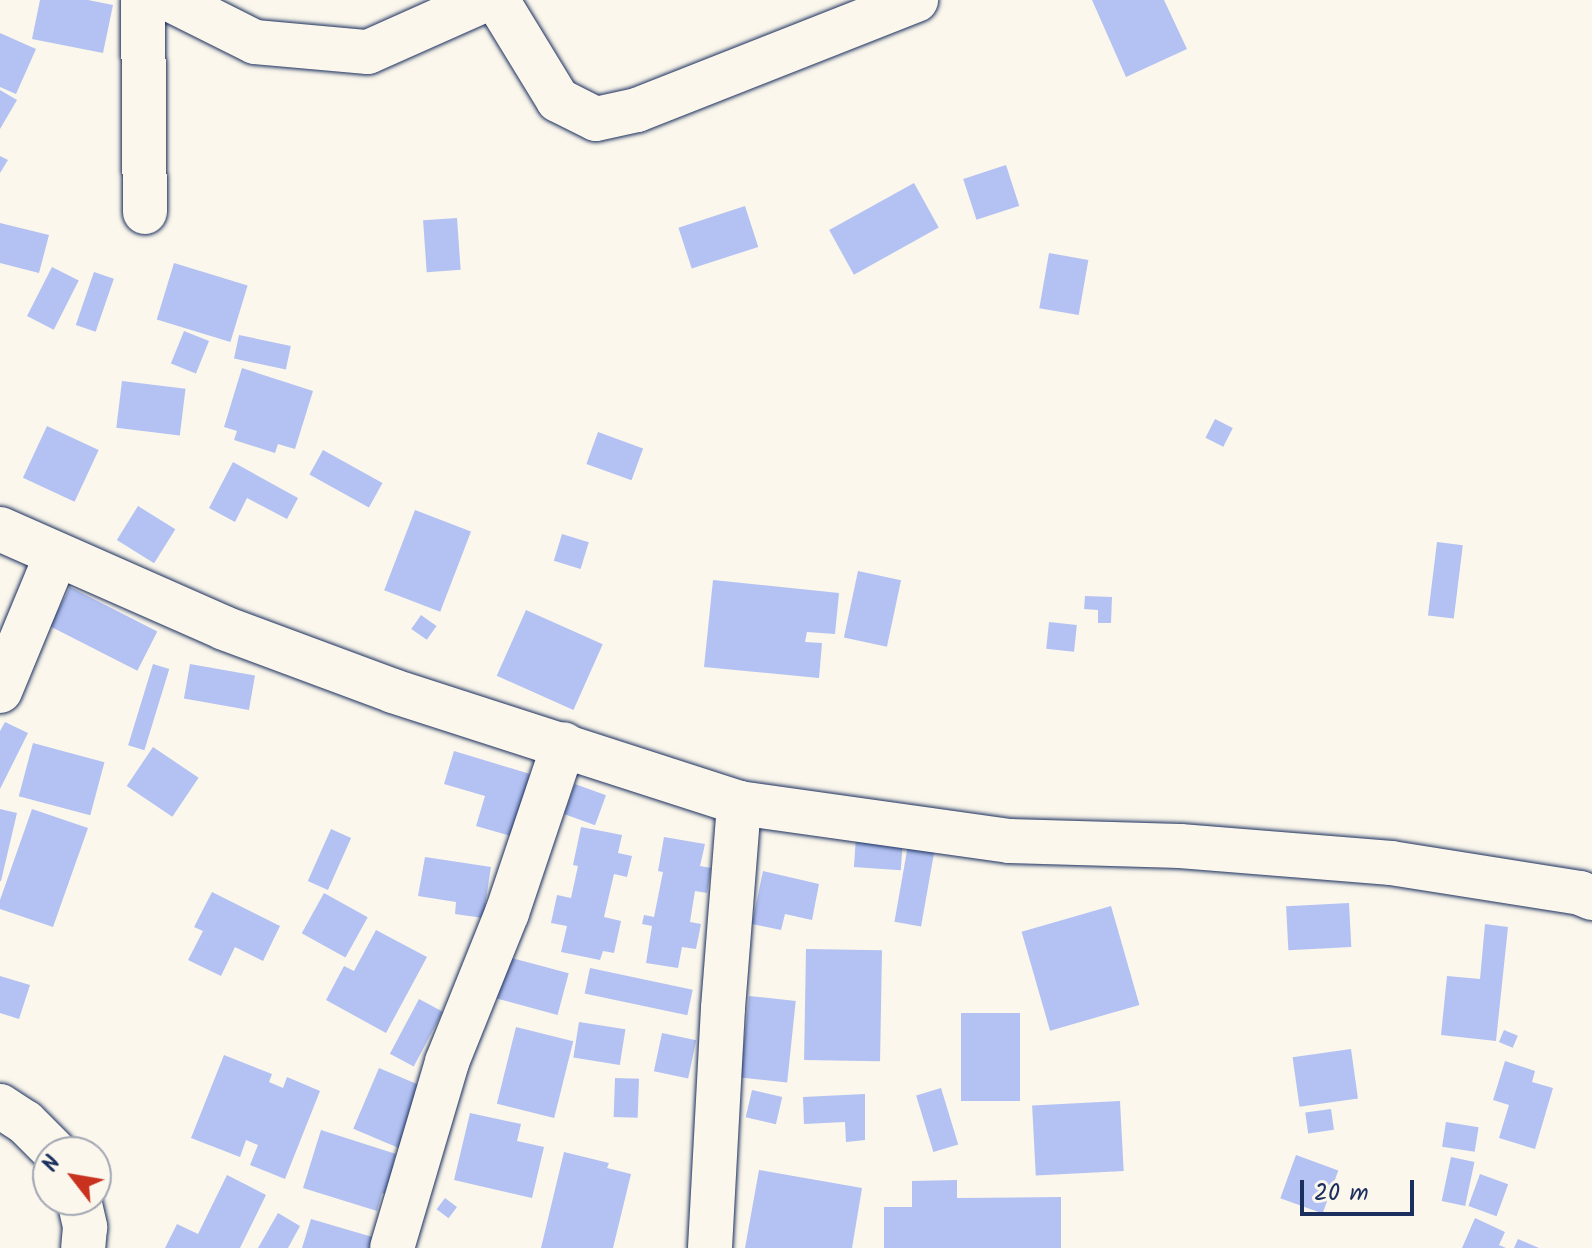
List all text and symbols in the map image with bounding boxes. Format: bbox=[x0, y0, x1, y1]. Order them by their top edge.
north arrow bbox=[32, 1136, 112, 1216]
text: N bbox=[34, 1149, 71, 1179]
scale bar bbox=[1304, 1164, 1418, 1214]
text: 20 m bbox=[1314, 1174, 1369, 1213]

